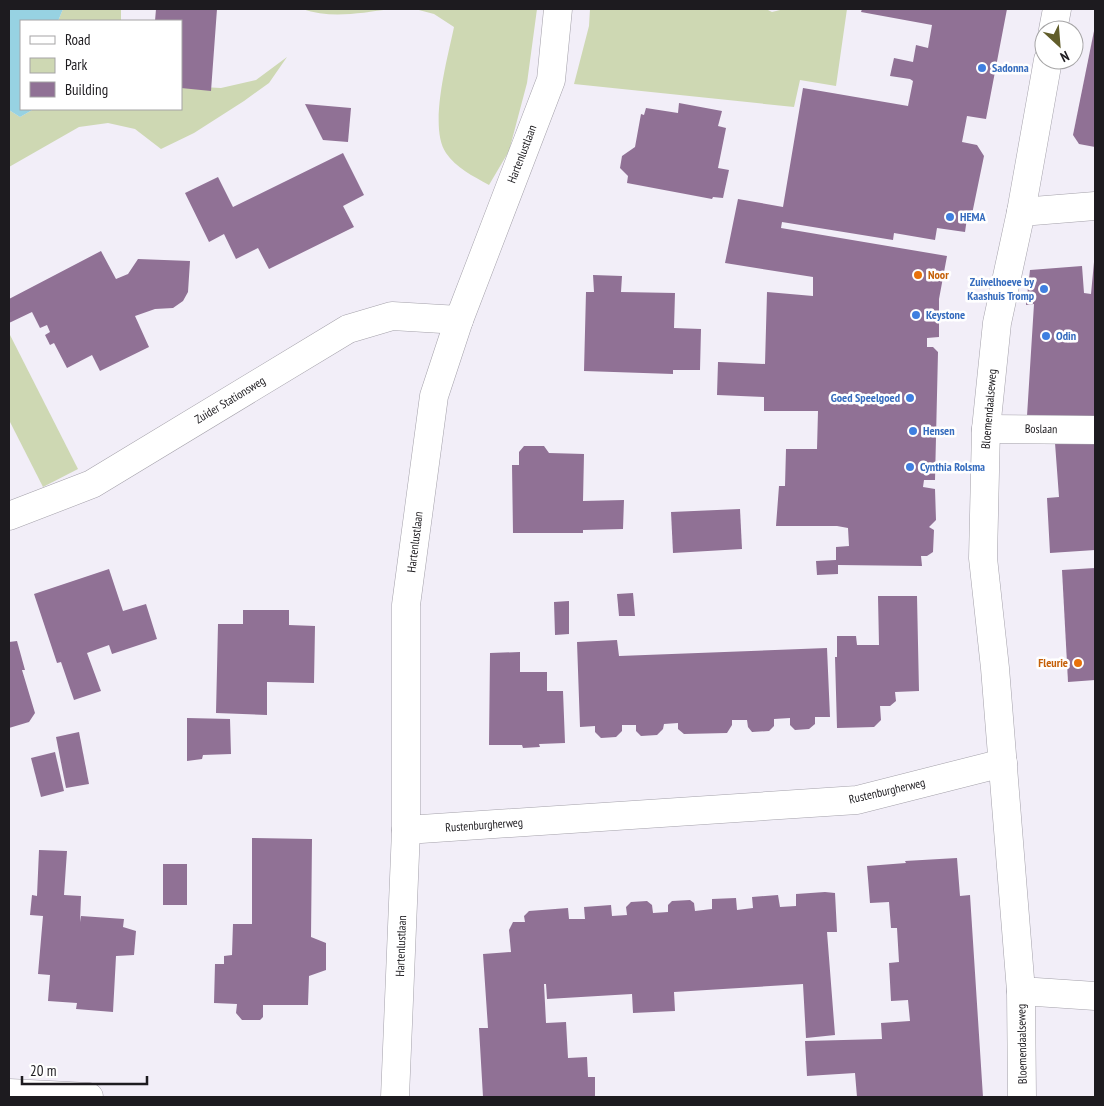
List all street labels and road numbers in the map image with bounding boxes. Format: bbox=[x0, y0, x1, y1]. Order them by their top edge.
street label: Hartenlustlaan bbox=[504, 123, 540, 185]
street label: Bloemendaalseweg bbox=[978, 368, 999, 450]
street label: Zuider Stationsweg bbox=[192, 373, 268, 426]
street label: Boslaan bbox=[1025, 421, 1057, 436]
street label: Hartenlustlaan bbox=[403, 511, 426, 573]
street label: Rustenburgherweg bbox=[847, 774, 927, 807]
street label: Rustenburgherweg bbox=[445, 814, 523, 835]
street label: Hartenlustlaan bbox=[392, 915, 409, 977]
street label: Bloemendaalseweg bbox=[1013, 1004, 1030, 1084]

